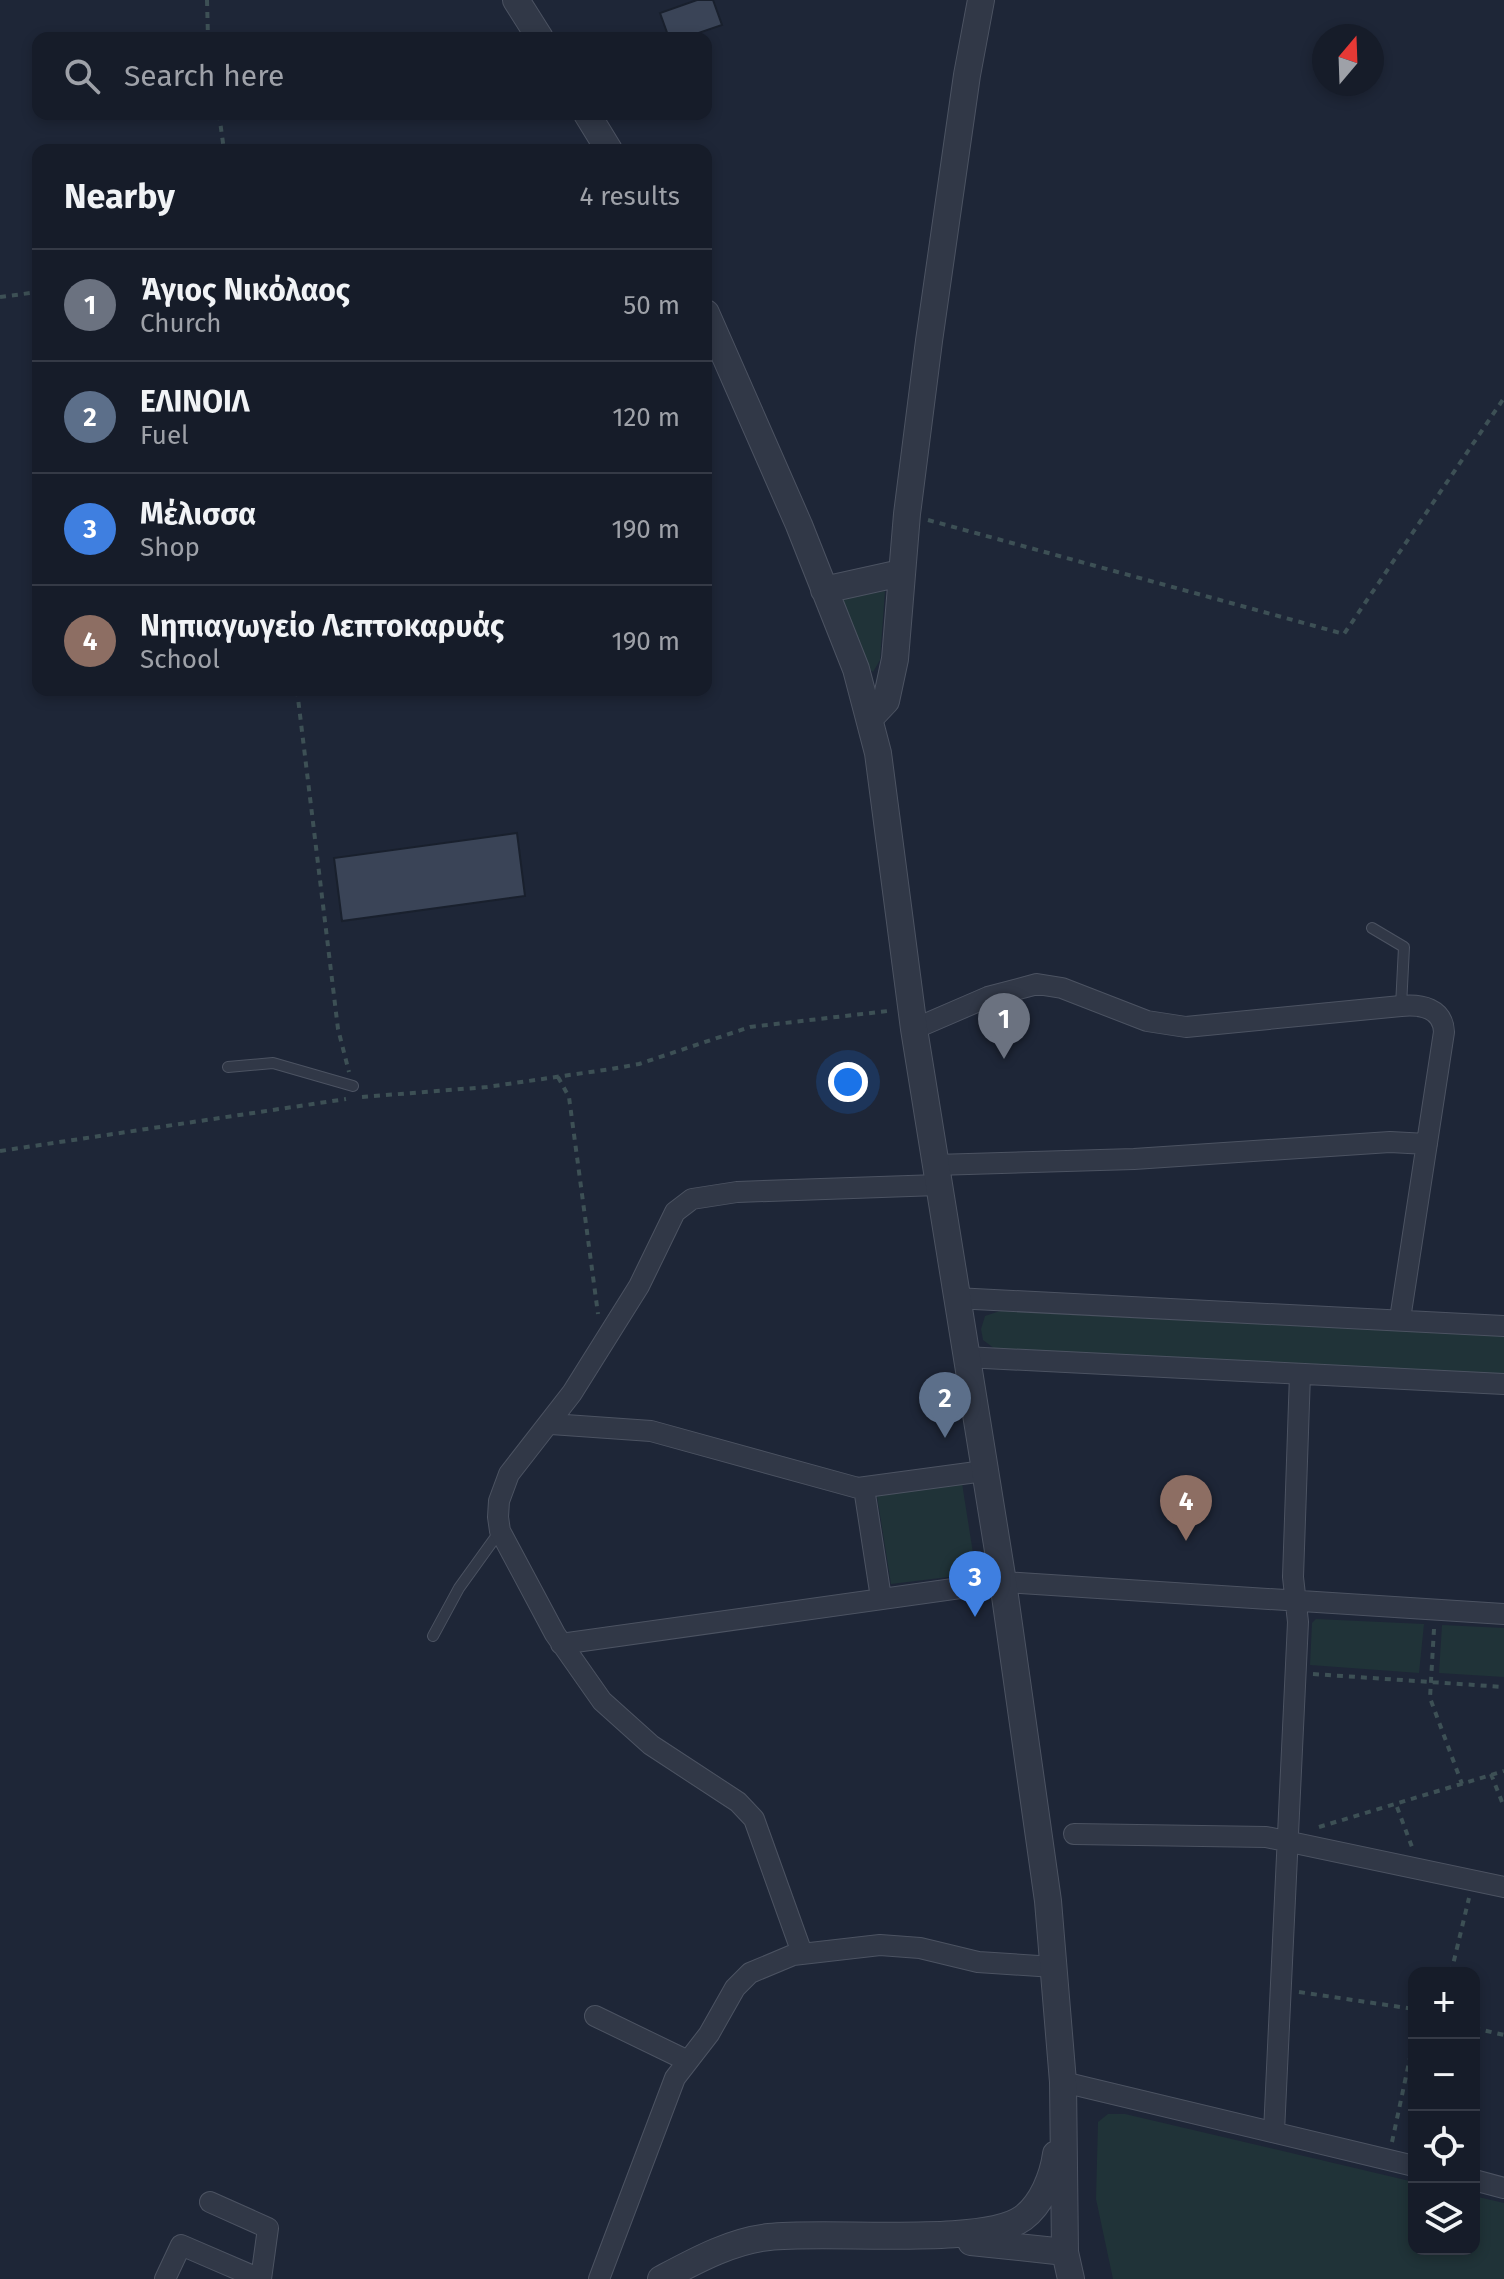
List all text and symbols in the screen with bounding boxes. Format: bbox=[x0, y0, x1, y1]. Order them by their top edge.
north arrow bbox=[1312, 24, 1384, 96]
search box bbox=[32, 32, 712, 120]
icon: search bbox=[60, 54, 104, 98]
text: Search here bbox=[124, 58, 284, 94]
text: Nearby bbox=[64, 176, 175, 217]
text: 4 results bbox=[579, 181, 680, 212]
text: Άγιος Νικόλαος bbox=[140, 272, 350, 308]
text: 1 bbox=[84, 290, 96, 321]
text: 50 m bbox=[623, 290, 680, 321]
text: Church bbox=[140, 308, 222, 339]
text: ΕΛΙΝΟΙΛ bbox=[140, 384, 249, 420]
text: 2 bbox=[83, 402, 97, 433]
text: 120 m bbox=[612, 402, 680, 433]
text: Fuel bbox=[140, 420, 189, 451]
text: Μέλισσα bbox=[140, 496, 256, 532]
text: 3 bbox=[83, 514, 97, 545]
text: 190 m bbox=[611, 514, 680, 545]
text: Shop bbox=[140, 532, 200, 563]
text: Νηπιαγωγείο Λεπτοκαρυάς bbox=[140, 608, 504, 644]
text: 4 bbox=[83, 626, 97, 657]
text: 190 m bbox=[611, 626, 680, 657]
text: School bbox=[140, 644, 220, 675]
pin: 1 bbox=[978, 993, 1030, 1059]
your location bbox=[828, 1062, 868, 1102]
pin: 2 bbox=[919, 1372, 971, 1438]
pin: 4 bbox=[1160, 1475, 1212, 1541]
pin: 3 bbox=[949, 1551, 1001, 1617]
map controls bbox=[1408, 1967, 1480, 2255]
button: + bbox=[1408, 1967, 1480, 2039]
button: − bbox=[1408, 2039, 1480, 2111]
button: locate bbox=[1408, 2111, 1480, 2183]
button: layers bbox=[1408, 2183, 1480, 2255]

